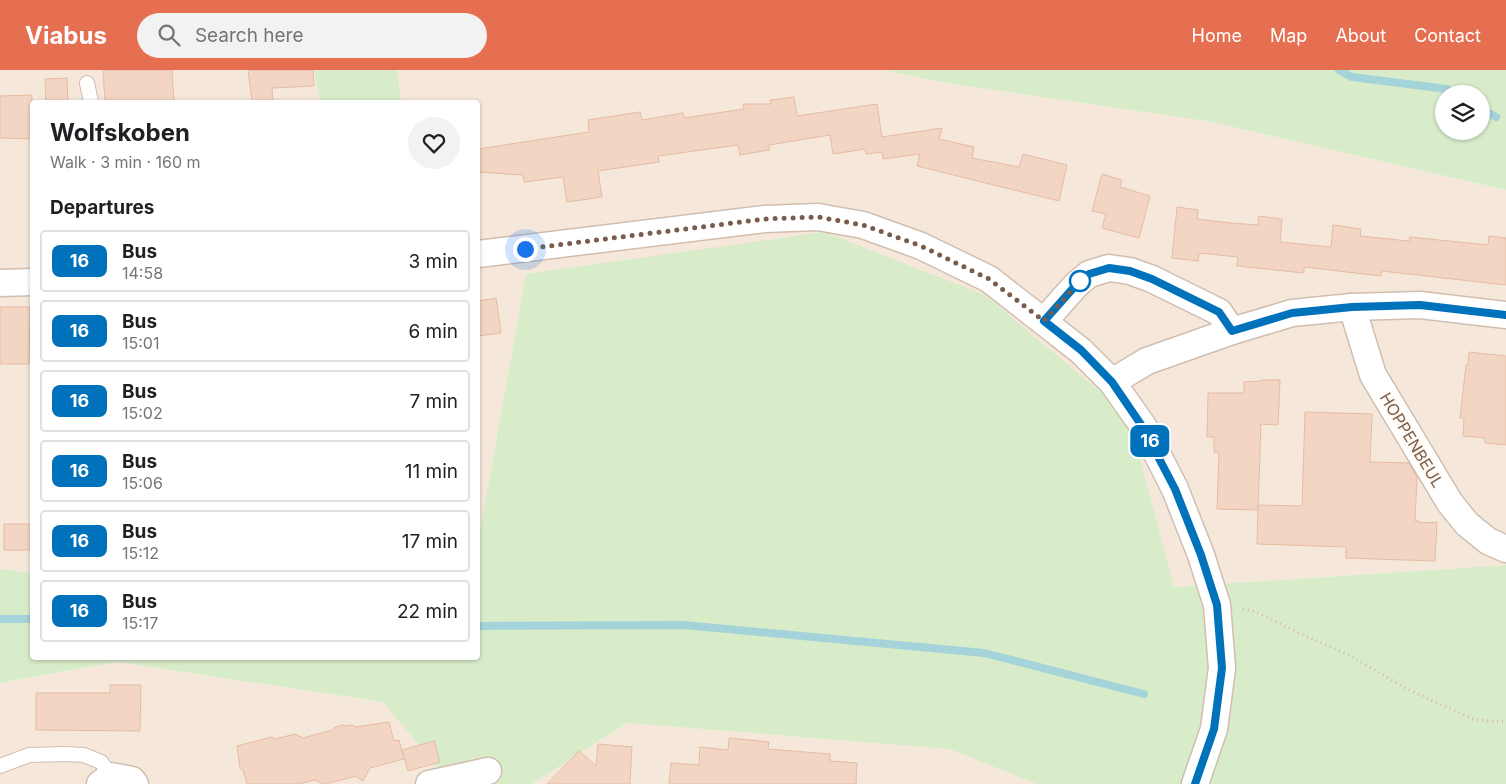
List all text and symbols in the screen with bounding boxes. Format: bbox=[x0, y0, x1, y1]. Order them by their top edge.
search box bbox=[137, 13, 487, 58]
text: Viabus bbox=[25, 21, 107, 50]
icon: search bbox=[155, 21, 183, 49]
text: Search here bbox=[195, 24, 304, 47]
text: Home bbox=[1192, 25, 1242, 46]
text: Map bbox=[1270, 25, 1307, 46]
text: About bbox=[1335, 25, 1386, 46]
text: Contact bbox=[1414, 25, 1481, 46]
map controls bbox=[1435, 85, 1490, 140]
button: layers bbox=[1435, 85, 1490, 140]
button: heart bbox=[408, 117, 460, 169]
text: Wolfskoben bbox=[50, 118, 190, 147]
text: Walk · 3 min · 160 m bbox=[50, 152, 201, 172]
text: Departures bbox=[50, 196, 154, 219]
your location bbox=[513, 237, 538, 262]
text: Bus bbox=[122, 240, 157, 263]
text: 16 bbox=[70, 250, 89, 271]
text: 3 min bbox=[408, 250, 458, 273]
text: 14:58 bbox=[122, 263, 163, 283]
unlabelled marker bbox=[1069, 270, 1091, 292]
text: Bus bbox=[122, 310, 157, 333]
text: 16 bbox=[70, 320, 89, 341]
text: 6 min bbox=[408, 320, 458, 343]
text: 15:01 bbox=[122, 333, 159, 353]
text: Bus bbox=[122, 380, 157, 403]
street label: HOPPENBEUL bbox=[1376, 389, 1448, 491]
text: 16 bbox=[70, 390, 89, 411]
text: 7 min bbox=[409, 390, 458, 413]
text: 15:02 bbox=[122, 403, 163, 423]
line badge: 16 bbox=[1128, 425, 1172, 457]
text: 16 bbox=[1140, 430, 1160, 451]
text: Bus bbox=[122, 450, 157, 473]
text: 16 bbox=[70, 460, 89, 481]
text: 11 min bbox=[405, 460, 458, 483]
text: 15:06 bbox=[122, 473, 163, 493]
text: Bus bbox=[122, 520, 157, 543]
text: 16 bbox=[70, 530, 89, 551]
text: 17 min bbox=[402, 530, 458, 553]
text: 15:12 bbox=[122, 543, 159, 563]
text: Bus bbox=[122, 590, 157, 613]
text: 16 bbox=[70, 600, 89, 621]
text: 22 min bbox=[397, 600, 458, 623]
text: 15:17 bbox=[122, 613, 158, 633]

